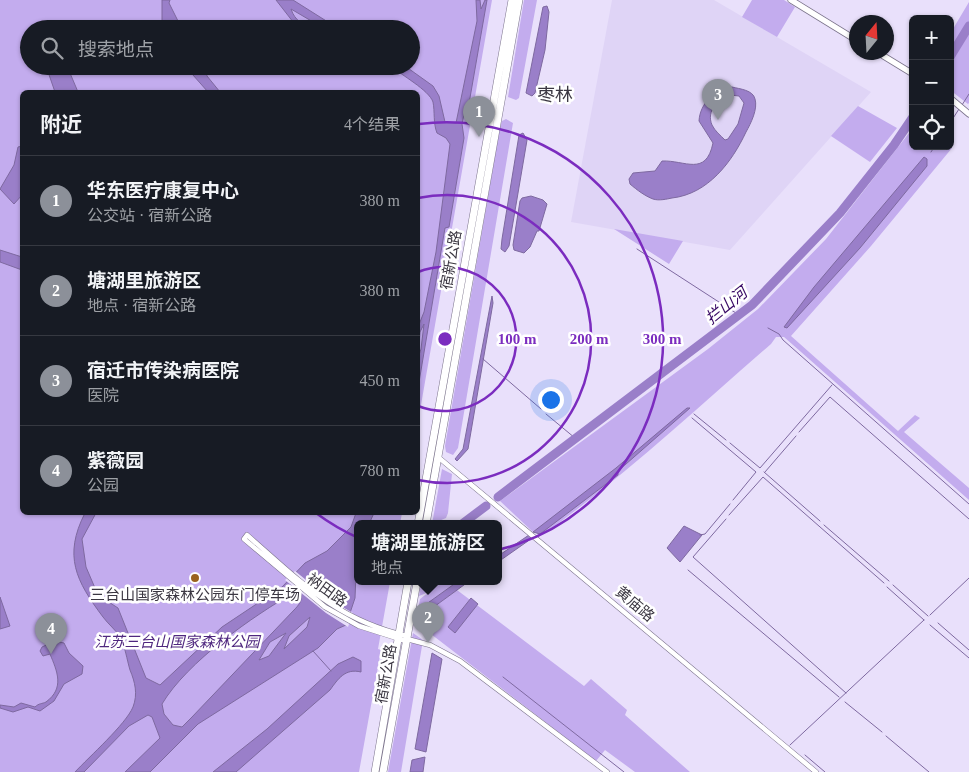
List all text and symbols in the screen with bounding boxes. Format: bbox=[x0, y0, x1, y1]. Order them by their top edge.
north arrow bbox=[849, 15, 894, 60]
map controls bbox=[909, 15, 954, 150]
button: + bbox=[909, 15, 954, 60]
search box bbox=[20, 20, 420, 75]
icon: search bbox=[38, 34, 66, 62]
text: 搜索地点 bbox=[78, 39, 154, 60]
button: − bbox=[909, 60, 954, 105]
pin: 3 bbox=[702, 79, 734, 120]
district label: 枣林 bbox=[537, 85, 573, 105]
pin: 1 bbox=[463, 96, 495, 137]
button: locate bbox=[909, 105, 954, 150]
text: 附近 bbox=[40, 113, 82, 137]
text: 4个结果 bbox=[344, 116, 400, 133]
text: 华东医疗康复中心 bbox=[87, 180, 239, 201]
text: 1 bbox=[52, 192, 60, 209]
text: 380 m bbox=[360, 192, 400, 209]
text: 公交站 · 宿新公路 bbox=[87, 207, 212, 224]
street label: 宿新公路 bbox=[438, 229, 464, 291]
text: 塘湖里旅游区 bbox=[87, 270, 201, 291]
text: 2 bbox=[52, 282, 60, 299]
text: 380 m bbox=[360, 282, 400, 299]
water label: 拦山河 bbox=[702, 282, 753, 327]
text: 地点 · 宿新公路 bbox=[87, 297, 196, 314]
centre of rings bbox=[436, 330, 454, 348]
text: 100 m bbox=[498, 331, 537, 347]
text: 200 m bbox=[570, 331, 609, 347]
text: 300 m bbox=[643, 331, 682, 347]
text: 宿迁市传染病医院 bbox=[87, 360, 239, 381]
text: 3 bbox=[52, 372, 60, 389]
text: 450 m bbox=[360, 372, 400, 389]
text: 医院 bbox=[87, 387, 119, 404]
your location bbox=[538, 387, 564, 413]
text: 紫薇园 bbox=[87, 450, 144, 471]
text: 4 bbox=[52, 462, 60, 479]
text: 780 m bbox=[360, 462, 400, 479]
text: 公园 bbox=[87, 477, 119, 494]
popup bbox=[354, 520, 502, 585]
text: 塘湖里旅游区 bbox=[371, 532, 485, 553]
text: 地点 bbox=[371, 559, 403, 576]
street label: 衲田路 bbox=[304, 569, 350, 610]
marker: 三台山国家森林公园东门停车场 bbox=[189, 572, 201, 584]
street label: 黄庙路 bbox=[613, 583, 657, 625]
place label: 三台山国家森林公园东门停车场 bbox=[90, 587, 300, 603]
pin: 2 bbox=[412, 602, 444, 643]
pin: 4 bbox=[35, 613, 67, 654]
park label: 江苏三台山国家森林公园 bbox=[94, 634, 261, 650]
street label: 宿新公路 bbox=[373, 643, 399, 705]

